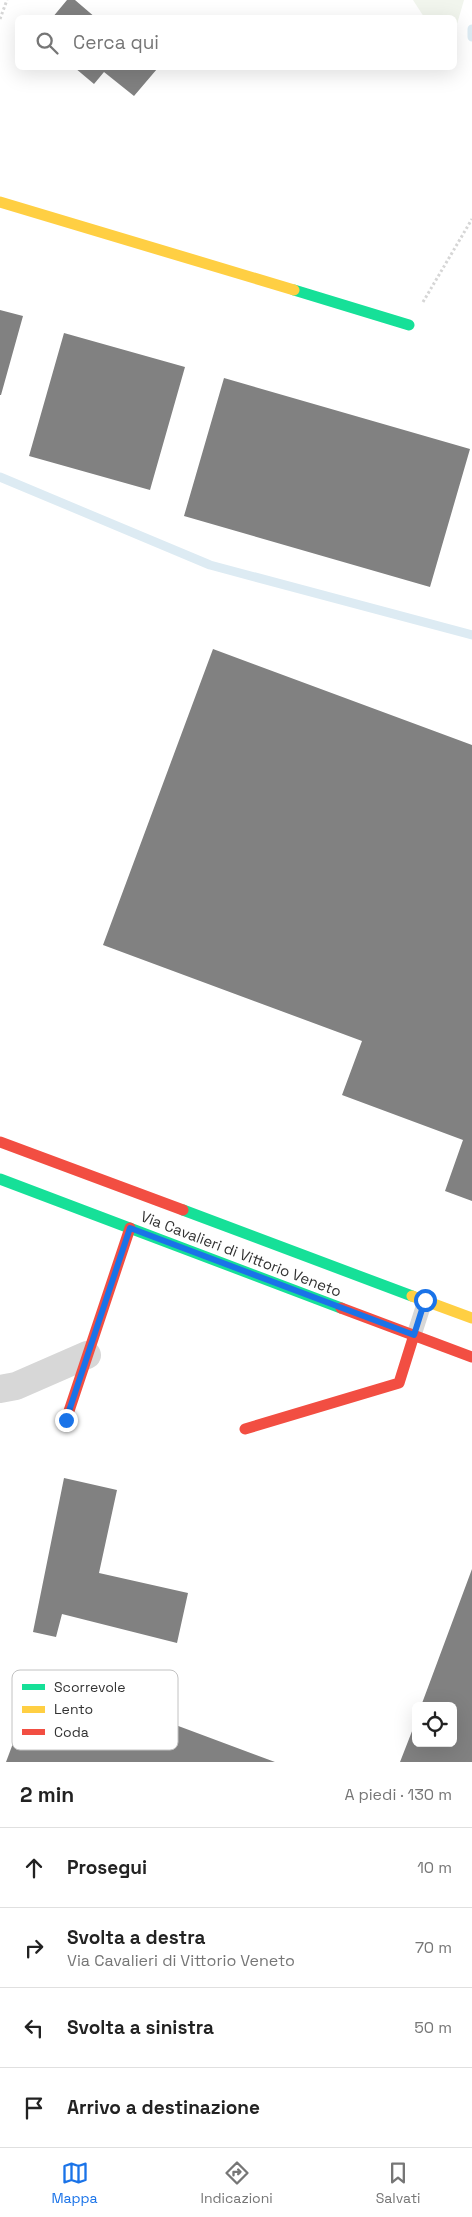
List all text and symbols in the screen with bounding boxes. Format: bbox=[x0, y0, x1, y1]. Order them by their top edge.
search box bbox=[15, 15, 457, 70]
icon: search bbox=[33, 29, 61, 57]
text: Cerca qui bbox=[73, 30, 159, 55]
street label: Via Cavalieri di Vittorio Veneto bbox=[138, 1206, 344, 1301]
route start bbox=[414, 1289, 437, 1312]
route end bbox=[55, 1409, 78, 1432]
legend bbox=[12, 1670, 178, 1750]
text: Scorrevole bbox=[54, 1678, 126, 1696]
text: Lento bbox=[54, 1700, 93, 1718]
map controls bbox=[412, 1702, 457, 1747]
button: locate bbox=[412, 1702, 457, 1747]
text: Coda bbox=[54, 1723, 89, 1741]
text: 2 min bbox=[20, 1781, 74, 1808]
text: A piedi · 130 m bbox=[344, 1784, 452, 1805]
icon: ahead bbox=[20, 1854, 48, 1882]
text: Prosegui bbox=[67, 1855, 147, 1880]
text: 10 m bbox=[417, 1857, 452, 1878]
text: Svolta a destra bbox=[67, 1925, 205, 1950]
icon: right bbox=[20, 1934, 48, 1962]
text: 70 m bbox=[415, 1937, 452, 1958]
text: Via Cavalieri di Vittorio Veneto bbox=[67, 1950, 295, 1971]
icon: left bbox=[20, 2014, 48, 2042]
text: Svolta a sinistra bbox=[67, 2015, 214, 2040]
text: 50 m bbox=[414, 2017, 452, 2038]
icon: arrive bbox=[20, 2094, 48, 2122]
text: Arrivo a destinazione bbox=[67, 2095, 260, 2120]
tab: Mappa bbox=[51, 2159, 98, 2207]
tab: Indicazioni bbox=[201, 2159, 273, 2207]
tab: Salvati bbox=[376, 2159, 421, 2207]

